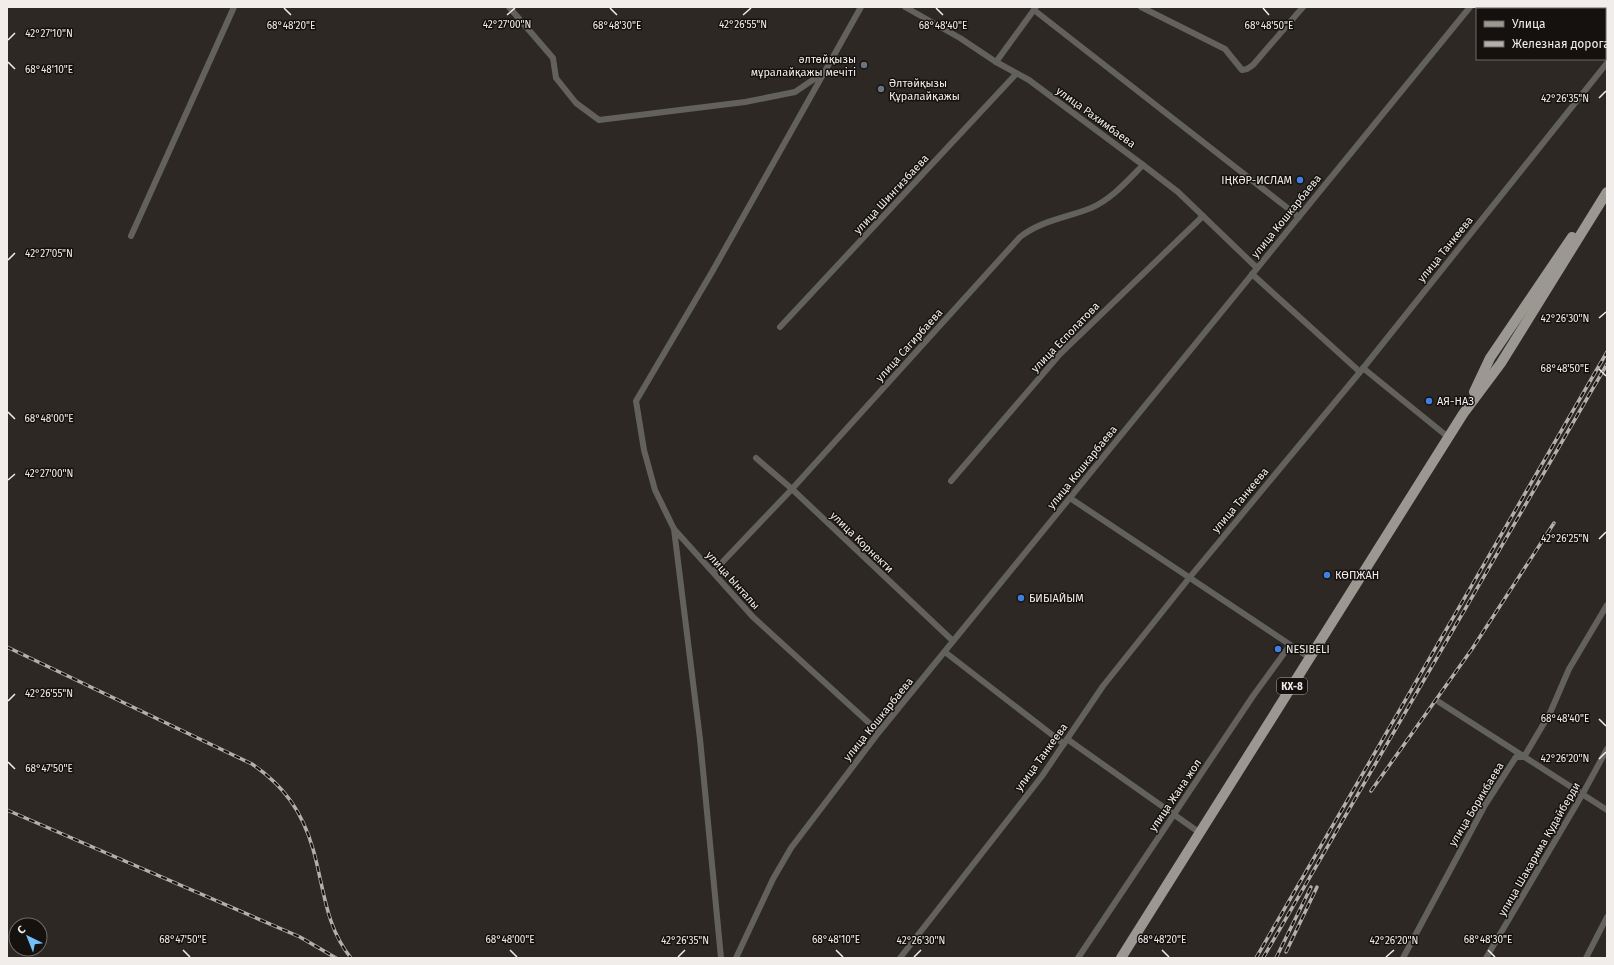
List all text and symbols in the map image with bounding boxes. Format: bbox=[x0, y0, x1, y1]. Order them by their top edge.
legend bbox=[1476, 8, 1606, 60]
text: Улица bbox=[1512, 17, 1546, 31]
text: 42°27'00"N bbox=[483, 19, 531, 31]
text: 42°26'55"N bbox=[719, 19, 767, 31]
text: 68°48'20"E bbox=[267, 20, 315, 32]
text: 68°48'30"E bbox=[593, 20, 641, 32]
text: 68°48'40"E bbox=[919, 20, 967, 32]
text: 68°48'50"E bbox=[1245, 20, 1293, 32]
text: 42°27'10"N bbox=[25, 28, 73, 40]
text: Железная дорога bbox=[1512, 37, 1610, 51]
place label: әлтөйқызы мұралайқажы мечіті bbox=[751, 53, 856, 79]
marker: әлтөйқызы мұралайқажы мечіті bbox=[859, 60, 869, 70]
text: 68°48'10"E bbox=[25, 64, 73, 76]
place label: Әлтәйқызы Құралайқажы bbox=[889, 77, 960, 103]
marker: Әлтәйқызы Құралайқажы bbox=[876, 84, 886, 94]
street label: улица Рахимбаева bbox=[1053, 84, 1138, 151]
text: 42°26'35"N bbox=[1541, 93, 1589, 105]
street label: улица Шингизбаева bbox=[851, 152, 932, 237]
street label: улица Кошкарбаева bbox=[1249, 172, 1324, 261]
place label: ІҢКӘР-ИСЛАМ bbox=[1221, 174, 1292, 187]
marker: ІҢКӘР-ИСЛАМ bbox=[1295, 175, 1305, 185]
street label: улица Танкеева bbox=[1415, 214, 1476, 285]
text: 42°27'05"N bbox=[25, 248, 73, 260]
street label: улица Есполатова bbox=[1029, 300, 1102, 375]
street label: улица Сагирбаева bbox=[873, 306, 946, 385]
text: 42°26'30"N bbox=[1541, 313, 1589, 325]
text: 68°48'50"E bbox=[1541, 363, 1589, 375]
place label: АЯ-НАЗ bbox=[1437, 395, 1474, 408]
marker: АЯ-НАЗ bbox=[1424, 396, 1434, 406]
text: 68°48'00"E bbox=[24, 413, 74, 425]
street label: улица Кошкарбаева bbox=[1045, 423, 1120, 512]
street label: улица Танкеева bbox=[1209, 465, 1271, 535]
text: 42°27'00"N bbox=[25, 468, 73, 480]
street label: улица Корнекти bbox=[827, 509, 896, 576]
text: 42°26'25"N bbox=[1541, 533, 1589, 545]
street label: улица Ынталы bbox=[703, 548, 762, 612]
place label: КӨПЖАН bbox=[1335, 569, 1379, 582]
marker: КӨПЖАН bbox=[1322, 570, 1332, 580]
place label: БИБІАЙЫМ bbox=[1029, 592, 1084, 605]
marker: БИБІАЙЫМ bbox=[1016, 593, 1026, 603]
place label: NESIBELI bbox=[1286, 643, 1330, 656]
marker: NESIBELI bbox=[1273, 644, 1283, 654]
street label: улица Кошкарбаева bbox=[841, 675, 916, 764]
road number: КХ-8 bbox=[1277, 678, 1307, 694]
text: 42°26'55"N bbox=[25, 688, 73, 700]
text: 68°48'40"E bbox=[1541, 713, 1589, 725]
street label: улица Танкеева bbox=[1012, 721, 1070, 794]
text: 42°26'20"N bbox=[1541, 753, 1589, 765]
street label: улица Жана жол bbox=[1146, 757, 1204, 834]
street label: улица Борикбаева bbox=[1446, 760, 1507, 849]
text: 68°47'50"E bbox=[25, 763, 73, 775]
street label: улица Шакарима Кудайберди bbox=[1496, 780, 1583, 919]
north arrow bbox=[8, 917, 48, 957]
text: С bbox=[15, 923, 29, 937]
text: 68°47'50"E bbox=[159, 934, 207, 946]
text: 68°48'00"E bbox=[485, 934, 535, 946]
text: 68°48'10"E bbox=[812, 934, 860, 946]
text: 68°48'20"E bbox=[1138, 934, 1186, 946]
text: 68°48'30"E bbox=[1464, 934, 1512, 946]
text: 42°26'35"N bbox=[661, 935, 709, 947]
text: 42°26'30"N bbox=[897, 935, 945, 947]
text: 42°26'20"N bbox=[1370, 935, 1418, 947]

